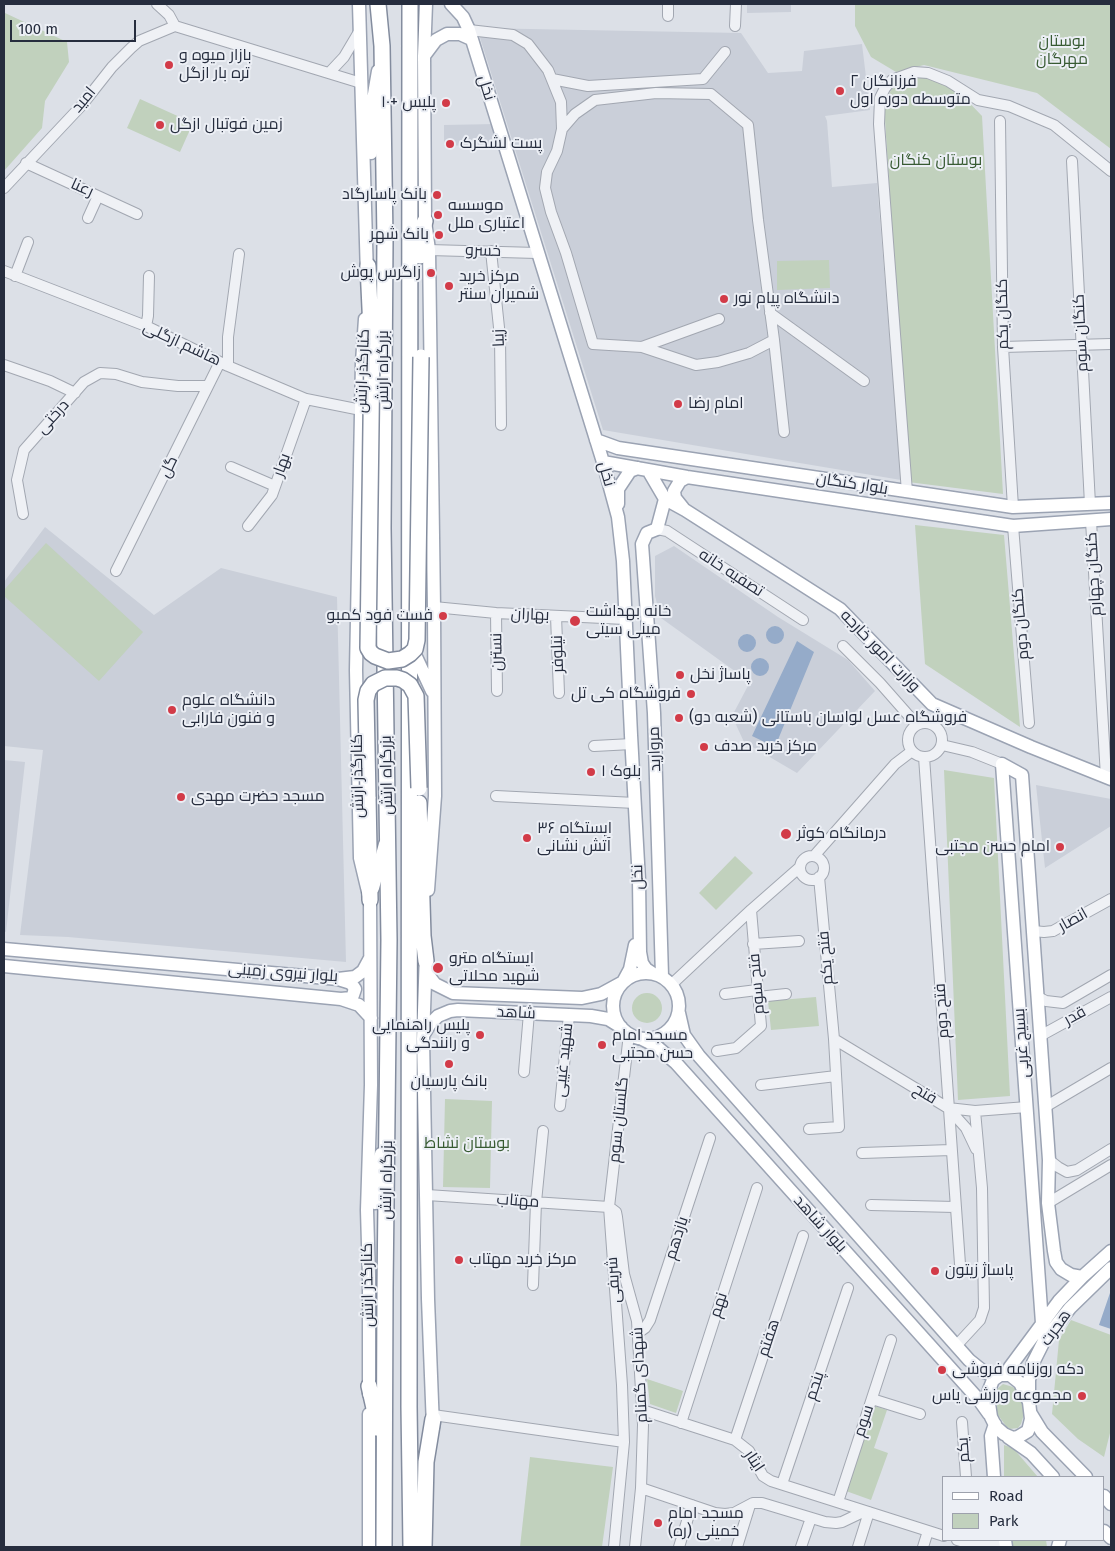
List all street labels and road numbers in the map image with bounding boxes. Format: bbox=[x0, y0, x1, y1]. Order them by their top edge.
street label: نخل bbox=[473, 73, 499, 103]
street label: امید bbox=[68, 83, 100, 117]
street label: رعنا bbox=[68, 175, 96, 201]
street label: خسرو bbox=[465, 241, 501, 261]
street label: کنگان یکم bbox=[993, 278, 1013, 350]
street label: کنگان سوم bbox=[1069, 293, 1093, 373]
street label: هاشم ازگلی bbox=[140, 318, 224, 370]
street label: کنارگذر ارتش bbox=[352, 329, 374, 413]
street label: زیبا bbox=[489, 329, 509, 347]
street label: بزرگراه ارتش bbox=[374, 330, 394, 410]
street label: درختی bbox=[33, 396, 73, 438]
street label: بهار bbox=[269, 451, 295, 479]
street label: گل bbox=[156, 453, 182, 481]
street label: نخل bbox=[593, 459, 619, 489]
street label: بلوار کنگان bbox=[815, 469, 889, 499]
street label: کنگان چهارم bbox=[1082, 532, 1106, 616]
street label: تصفیه خانه bbox=[695, 545, 767, 601]
street label: کنگان دوم bbox=[1008, 587, 1034, 661]
street label: بهاران bbox=[510, 605, 550, 625]
street label: وزارت امور خارجه bbox=[836, 606, 924, 696]
street label: نسترن bbox=[487, 633, 507, 671]
street label: نیلوفر bbox=[548, 635, 568, 673]
street label: مروارید bbox=[645, 726, 665, 772]
street label: کنارگذر ارتش bbox=[348, 734, 368, 818]
street label: بزرگراه ارتش bbox=[377, 735, 397, 815]
street label: نخل bbox=[628, 864, 648, 890]
street label: انصار bbox=[1055, 904, 1091, 936]
street label: فتح یکم bbox=[814, 930, 838, 986]
street label: فتح سوم bbox=[745, 953, 769, 1015]
street label: بلوار نیروی زمینی bbox=[227, 960, 339, 986]
street label: فتح دوم bbox=[930, 983, 954, 1039]
street label: شاهد bbox=[496, 1002, 536, 1024]
street label: قدر bbox=[1061, 1002, 1089, 1030]
street label: بسیج غربی bbox=[1010, 1008, 1034, 1078]
street label: شهید غیبی bbox=[551, 1022, 577, 1098]
street label: گلستان سوم bbox=[605, 1076, 633, 1164]
street label: فتح bbox=[910, 1079, 940, 1109]
street label: بزرگراه ارتش bbox=[377, 1140, 397, 1220]
street label: مهتاب bbox=[496, 1190, 540, 1212]
street label: بلوار شاهد bbox=[789, 1191, 851, 1257]
street label: یازدهم bbox=[661, 1214, 693, 1262]
street label: کنارگذر ارتش bbox=[358, 1243, 378, 1327]
street label: شریفی bbox=[603, 1256, 625, 1304]
street label: نهم bbox=[706, 1290, 732, 1320]
street label: هجرت bbox=[1037, 1306, 1075, 1350]
street label: هفتم bbox=[754, 1317, 784, 1359]
street label: شهدای گمنام bbox=[628, 1326, 652, 1424]
street label: پنجم bbox=[801, 1369, 829, 1403]
street label: سوم bbox=[850, 1403, 878, 1439]
street label: یکم bbox=[954, 1437, 974, 1463]
street label: ایثار bbox=[740, 1446, 768, 1476]

